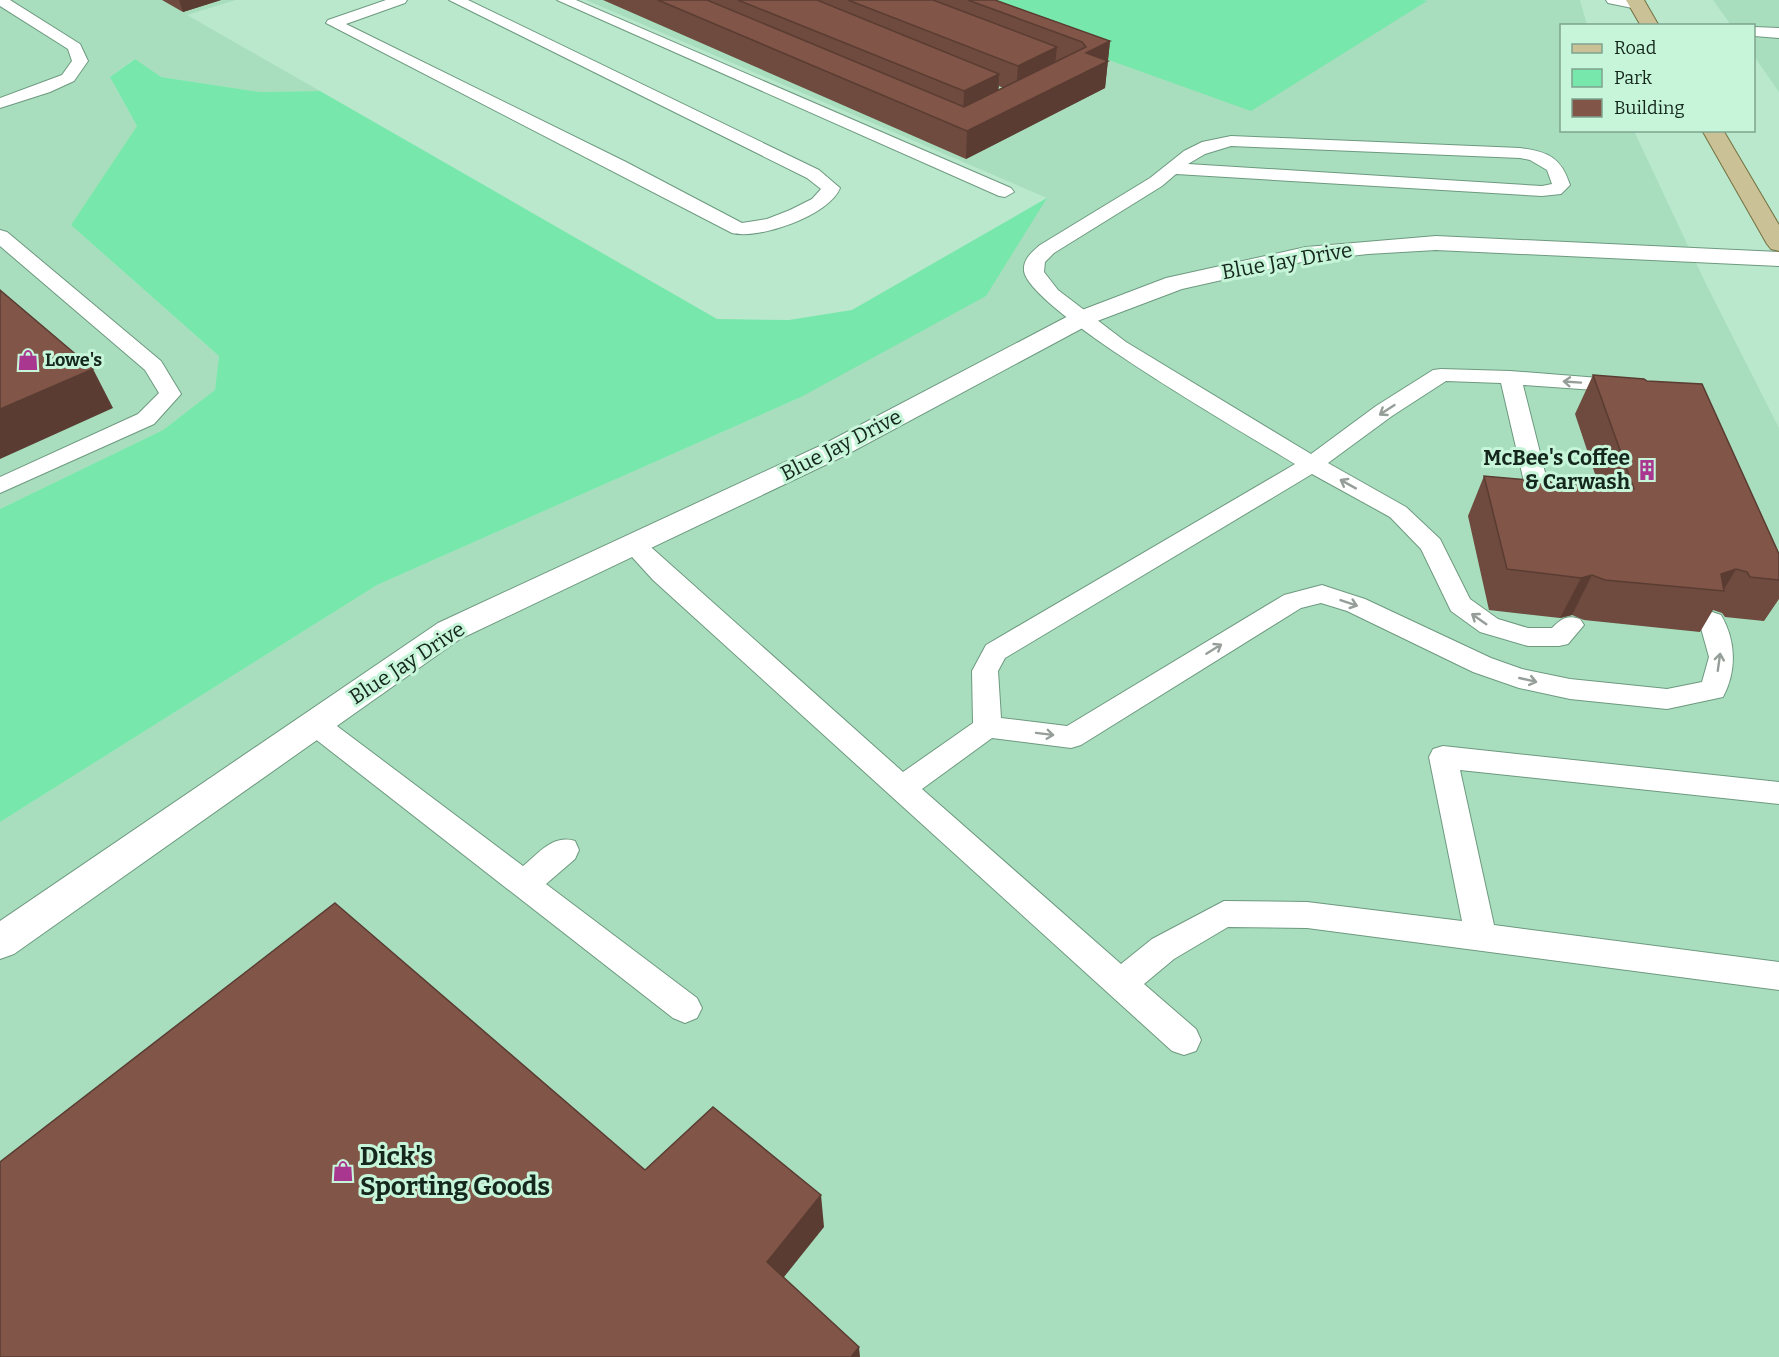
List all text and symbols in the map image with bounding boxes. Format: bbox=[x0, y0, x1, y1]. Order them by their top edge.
legend bbox=[1560, 24, 1755, 132]
text: Road bbox=[1614, 37, 1657, 59]
text: Park bbox=[1614, 67, 1653, 89]
text: Building bbox=[1614, 97, 1685, 119]
street label: Blue Jay Drive bbox=[1220, 237, 1354, 285]
shop icon: Lowe's bbox=[16, 348, 40, 372]
place label: Lowe's bbox=[45, 349, 102, 371]
one-way arrow bbox=[1562, 376, 1582, 387]
street label: Blue Jay Drive bbox=[776, 403, 906, 487]
one-way arrow bbox=[1379, 404, 1396, 416]
place label: McBee's Coffee & Carwash bbox=[1483, 445, 1631, 495]
building icon: McBee's Coffee & Carwash bbox=[1635, 458, 1659, 482]
one-way arrow bbox=[1339, 477, 1356, 489]
one-way arrow bbox=[1339, 598, 1358, 609]
one-way arrow bbox=[1472, 613, 1488, 625]
street label: Blue Jay Drive bbox=[344, 616, 470, 710]
one-way arrow bbox=[1206, 642, 1223, 655]
one-way arrow bbox=[1714, 653, 1725, 672]
one-way arrow bbox=[1518, 674, 1537, 686]
one-way arrow bbox=[1034, 729, 1054, 740]
place label: Dick's Sporting Goods bbox=[360, 1141, 550, 1202]
shop icon: Dick's Sporting Goods bbox=[331, 1159, 355, 1183]

